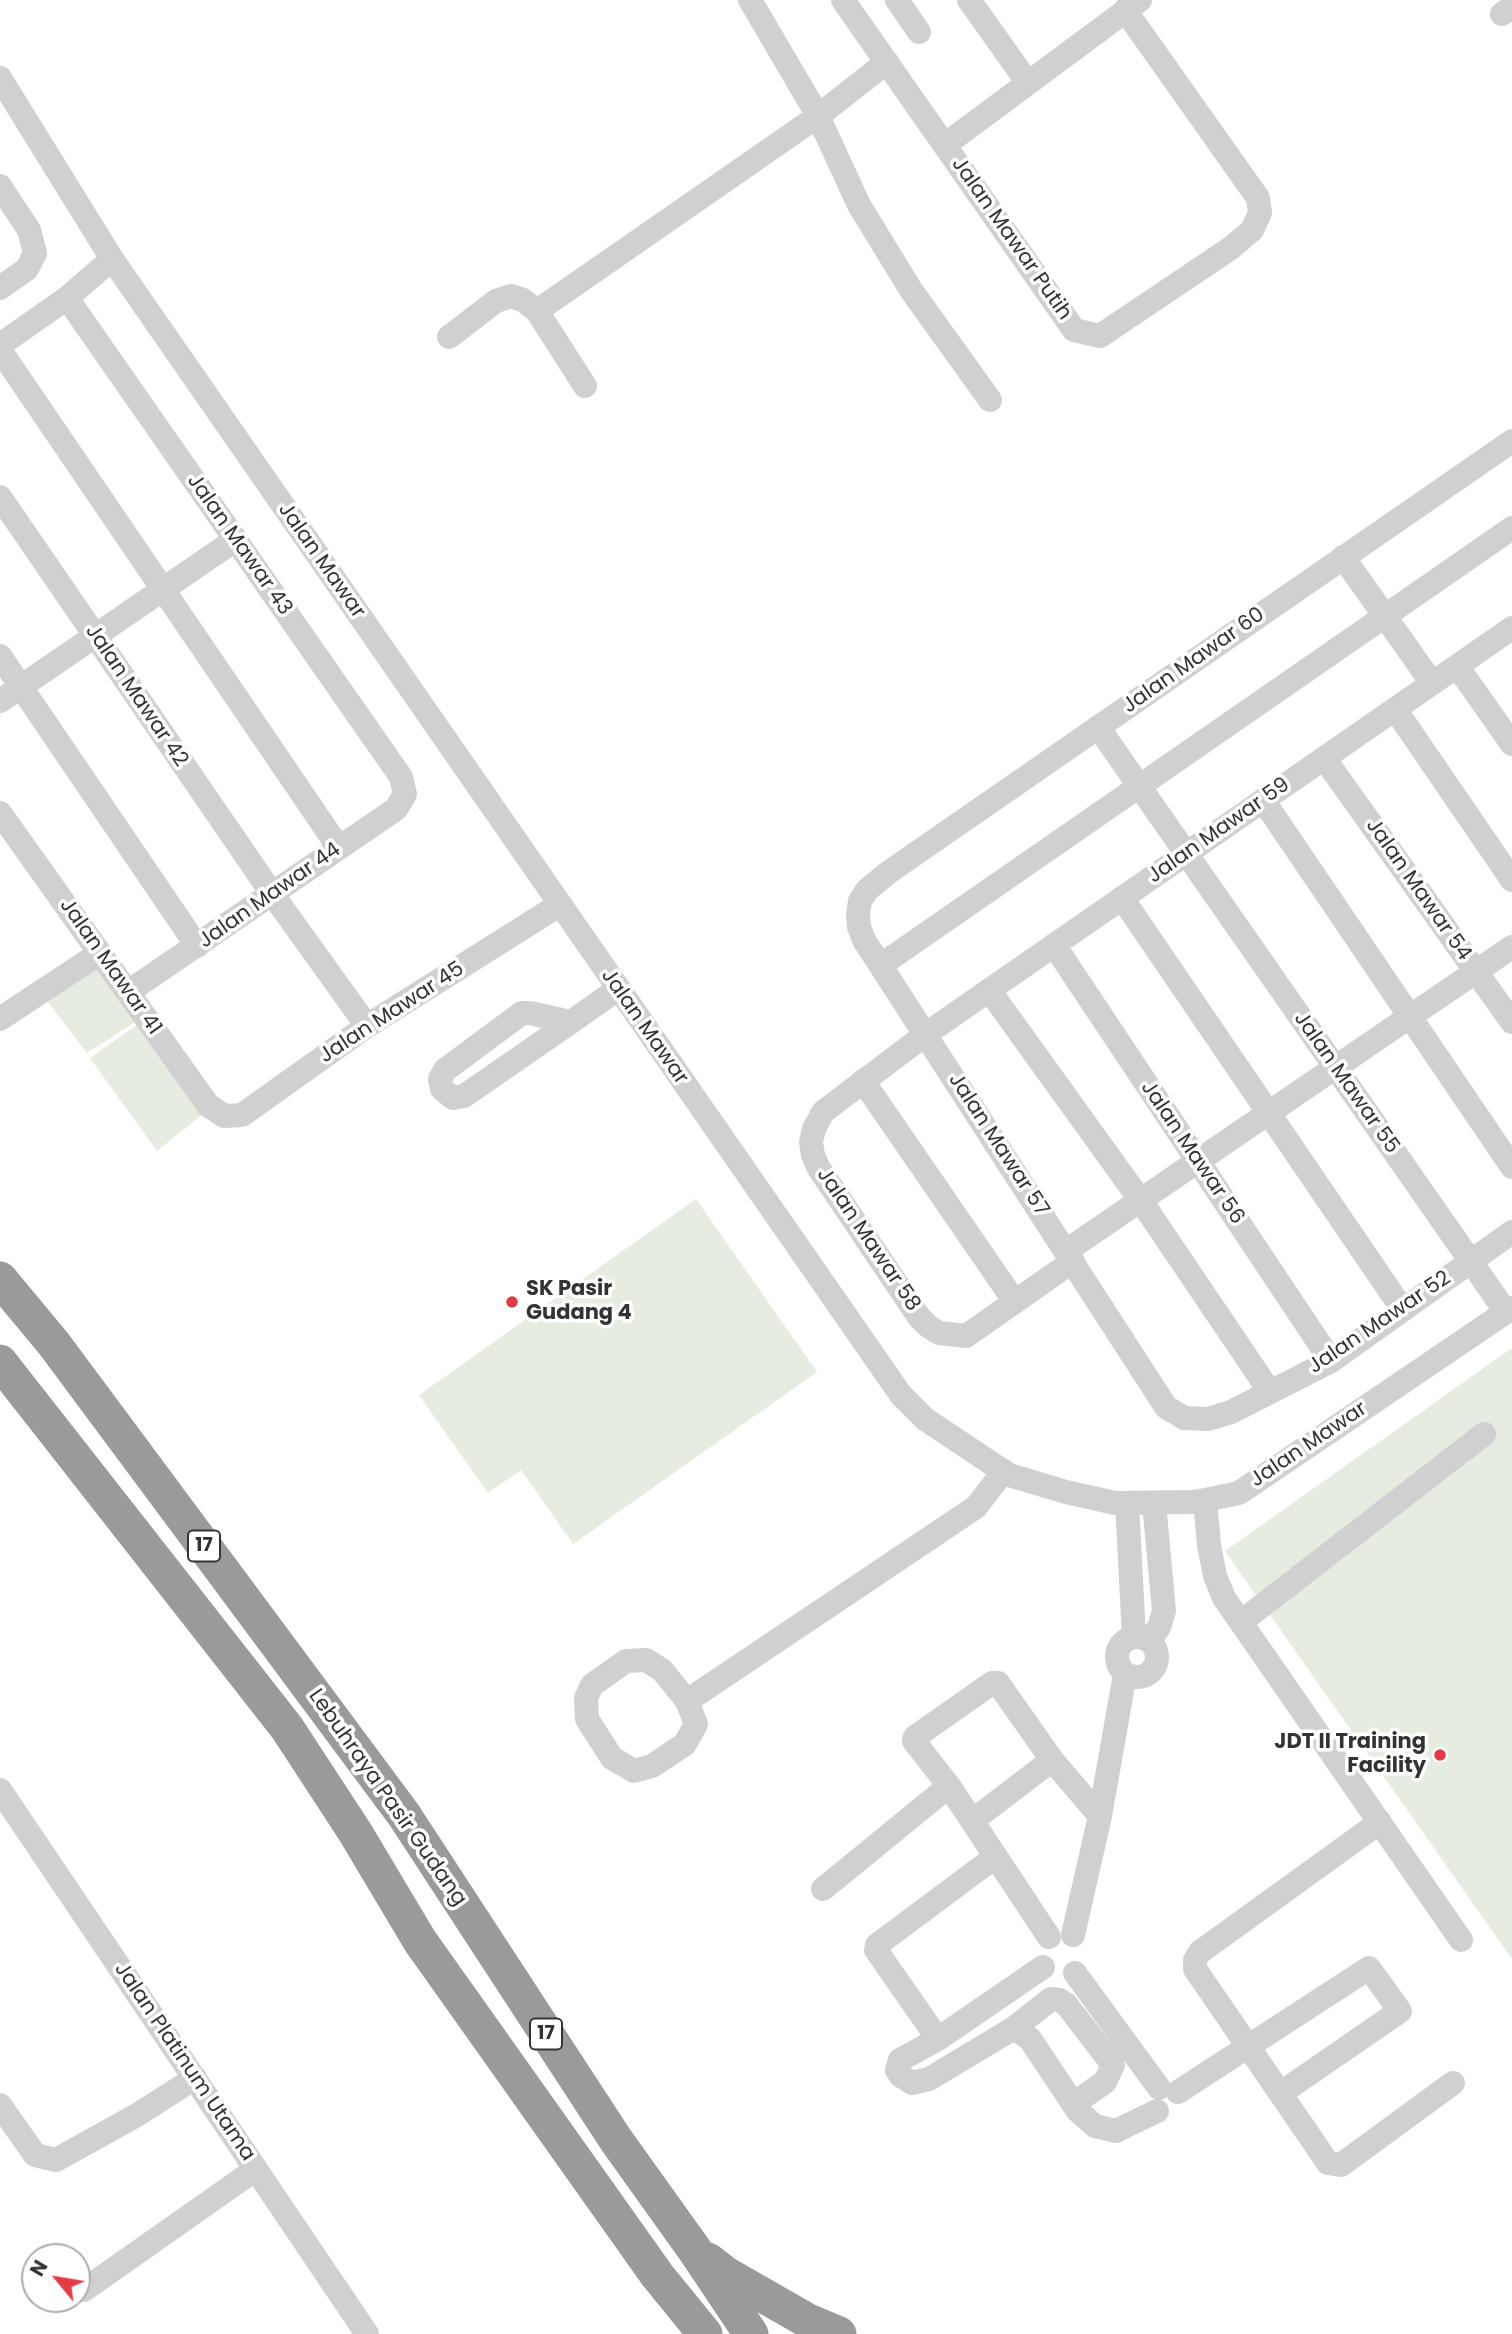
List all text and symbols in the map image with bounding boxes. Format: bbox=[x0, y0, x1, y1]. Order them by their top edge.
street label: Jalan Mawar Putih bbox=[945, 153, 1077, 325]
street label: Jalan Mawar 43 bbox=[181, 470, 297, 620]
street label: Jalan Mawar bbox=[272, 498, 370, 624]
street label: Jalan Mawar 60 bbox=[1118, 603, 1270, 719]
street label: Jalan Mawar 42 bbox=[79, 620, 193, 772]
street label: Jalan Mawar 59 bbox=[1143, 773, 1295, 889]
street label: Jalan Mawar 54 bbox=[1360, 814, 1476, 966]
street label: Jalan Mawar 44 bbox=[194, 838, 346, 954]
street label: Jalan Mawar 41 bbox=[54, 894, 166, 1040]
street label: Jalan Mawar 45 bbox=[315, 957, 469, 1069]
street label: Jalan Mawar bbox=[595, 964, 693, 1090]
street label: Jalan Mawar 55 bbox=[1288, 1007, 1404, 1159]
street label: Jalan Mawar 57 bbox=[942, 1069, 1054, 1221]
street label: Jalan Mawar 56 bbox=[1135, 1077, 1249, 1229]
street label: Jalan Mawar 58 bbox=[811, 1164, 925, 1316]
street label: Jalan Mawar 52 bbox=[1304, 1266, 1456, 1380]
place label: SK Pasir Gudang 4 bbox=[526, 1277, 632, 1327]
marker: SK Pasir Gudang 4 bbox=[504, 1294, 520, 1310]
street label: Jalan Mawar bbox=[1246, 1397, 1372, 1493]
road number: 17 bbox=[188, 1530, 220, 1562]
street label: Lebuhraya Pasir Gudang bbox=[303, 1685, 471, 1911]
place label: JDT II Training Facility bbox=[1274, 1730, 1426, 1780]
marker: JDT II Training Facility bbox=[1432, 1747, 1448, 1763]
street label: Jalan Platinum Utama bbox=[108, 1958, 260, 2166]
road number: 17 bbox=[530, 2018, 562, 2050]
north arrow bbox=[21, 2243, 91, 2313]
text: N bbox=[24, 2255, 54, 2281]

